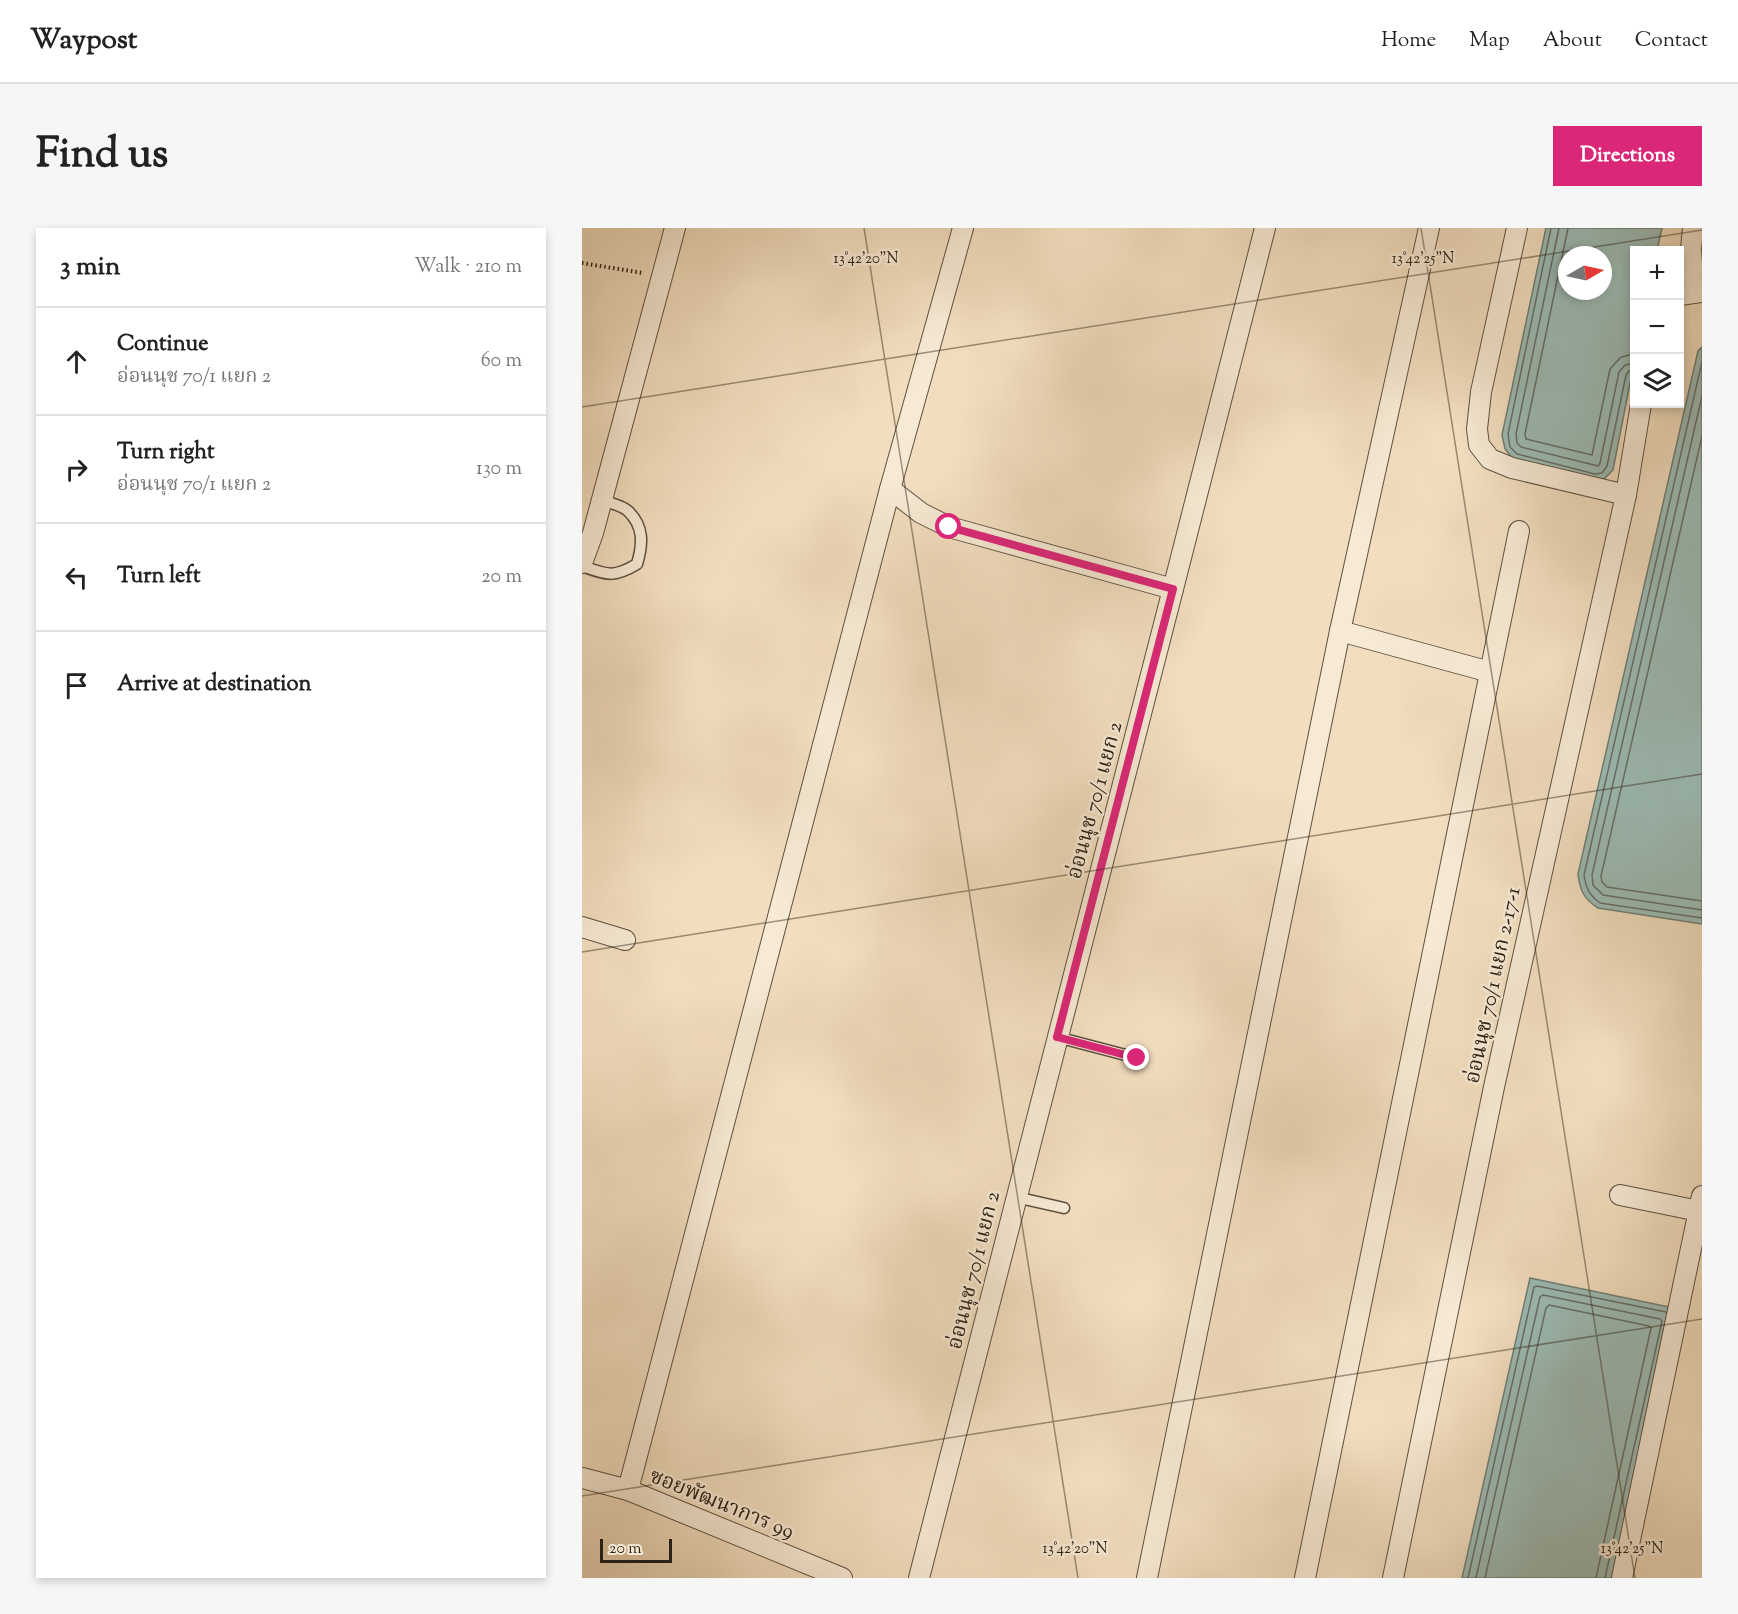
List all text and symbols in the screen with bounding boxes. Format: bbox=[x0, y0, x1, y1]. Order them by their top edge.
text: Waypost bbox=[30, 21, 137, 61]
text: Home bbox=[1381, 26, 1436, 56]
text: Map bbox=[1469, 26, 1510, 56]
text: About bbox=[1543, 26, 1602, 56]
text: Contact bbox=[1635, 26, 1708, 56]
text: Find us bbox=[36, 126, 168, 186]
button: Directions bbox=[1553, 126, 1702, 186]
north arrow bbox=[1558, 246, 1612, 300]
map controls bbox=[1630, 246, 1684, 408]
button: + bbox=[1630, 246, 1684, 300]
text: 3 min bbox=[60, 249, 120, 286]
text: 13°42'20"N bbox=[834, 249, 898, 270]
text: 13°42'25"N bbox=[1392, 249, 1454, 270]
text: Walk · 210 m bbox=[414, 253, 522, 282]
button: − bbox=[1630, 300, 1684, 354]
text: Continue bbox=[117, 329, 208, 361]
icon: ahead bbox=[60, 345, 93, 378]
text: 60 m bbox=[481, 347, 522, 376]
button: layers bbox=[1630, 354, 1684, 408]
text: อ่อนนุช 70/1 แยก 2 bbox=[117, 363, 271, 392]
text: Turn right bbox=[117, 437, 214, 469]
icon: right bbox=[60, 453, 93, 486]
text: 130 m bbox=[476, 455, 522, 484]
text: อ่อนนุช 70/1 แยก 2 bbox=[117, 471, 271, 500]
route start bbox=[935, 513, 961, 539]
icon: left bbox=[60, 561, 93, 594]
text: Turn left bbox=[117, 561, 200, 593]
text: 20 m bbox=[481, 563, 522, 592]
icon: arrive bbox=[60, 669, 93, 702]
text: Arrive at destination bbox=[117, 669, 312, 701]
street label: อ่อนนุช 70/1 แยก 2 bbox=[1060, 718, 1131, 883]
street label: อ่อนนุช 70/1 แยก 2-17-1 bbox=[1458, 884, 1529, 1086]
route end bbox=[1123, 1044, 1149, 1070]
street label: อ่อนนุช 70/1 แยก 2 bbox=[941, 1188, 1009, 1353]
street label: ซอยพัฒนาการ 99 bbox=[644, 1462, 798, 1548]
scale bar bbox=[600, 1536, 672, 1564]
text: 20 m bbox=[609, 1538, 642, 1561]
text: 13°42'20"N bbox=[1043, 1539, 1107, 1560]
text: 13°42'25"N bbox=[1601, 1539, 1663, 1560]

